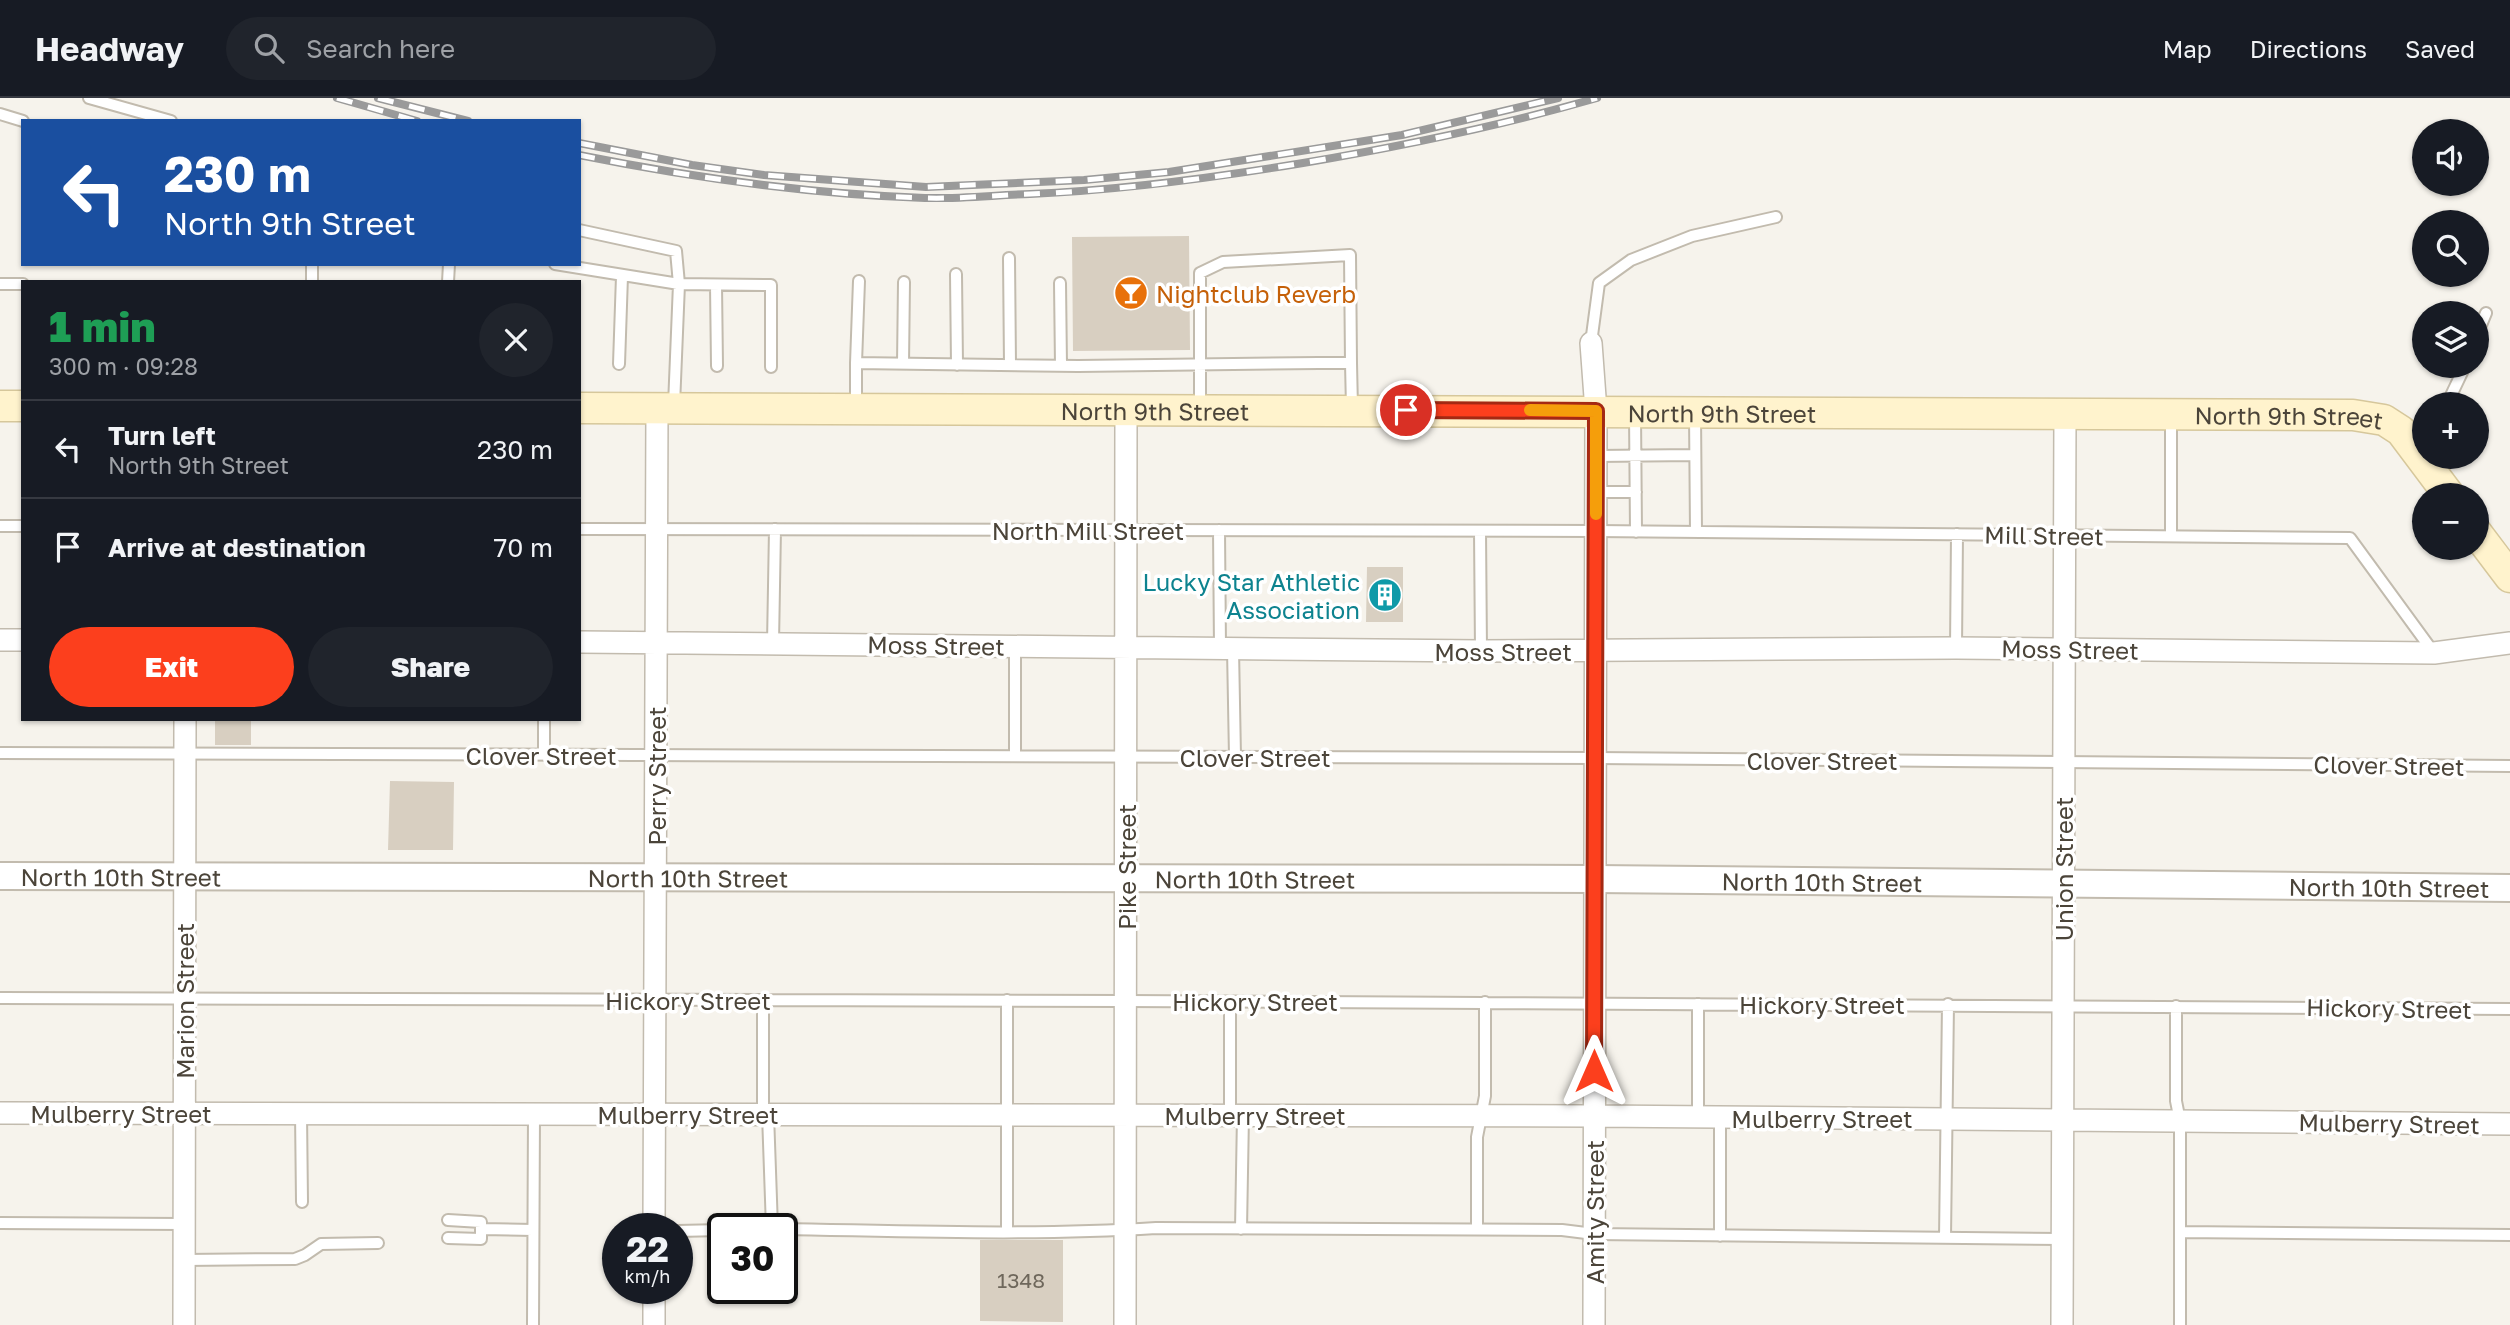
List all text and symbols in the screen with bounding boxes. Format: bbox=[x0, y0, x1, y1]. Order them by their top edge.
search box bbox=[226, 17, 716, 80]
text: Headway bbox=[35, 29, 184, 68]
icon: search bbox=[250, 29, 288, 67]
text: Search here bbox=[306, 33, 455, 64]
text: Map bbox=[2163, 34, 2212, 63]
text: Directions bbox=[2250, 34, 2367, 63]
text: Saved bbox=[2405, 34, 2475, 63]
map controls bbox=[2412, 119, 2489, 560]
button: sound bbox=[2412, 119, 2489, 196]
text: 230 m bbox=[164, 144, 311, 203]
icon: left bbox=[49, 147, 140, 238]
text: North 9th Street bbox=[164, 204, 416, 242]
button: search bbox=[2412, 210, 2489, 287]
bar icon: Nightclub Reverb bbox=[1112, 274, 1150, 312]
place label: Nightclub Reverb bbox=[1156, 279, 1356, 308]
text: 1 min bbox=[49, 301, 156, 351]
button: layers bbox=[2412, 301, 2489, 378]
button: close bbox=[479, 303, 553, 377]
text: 300 m · 09:28 bbox=[49, 352, 198, 380]
pin bbox=[1376, 380, 1436, 440]
icon: arrive bbox=[1387, 391, 1425, 429]
button: + bbox=[2412, 392, 2489, 469]
street label: North 9th Street bbox=[1061, 395, 1249, 425]
street label: North 9th Street bbox=[1628, 398, 1816, 427]
street label: North 9th Street bbox=[2195, 400, 2385, 434]
text: Turn left bbox=[108, 420, 216, 451]
icon: left bbox=[49, 430, 87, 468]
text: 230 m bbox=[477, 434, 553, 465]
text: North 9th Street bbox=[108, 451, 289, 479]
button: − bbox=[2412, 483, 2489, 560]
street label: North Mill Street bbox=[992, 516, 1184, 545]
street label: Mill Street bbox=[1984, 519, 2104, 551]
icon: arrive bbox=[49, 528, 87, 566]
text: Arrive at destination bbox=[108, 532, 366, 563]
text: 70 m bbox=[494, 532, 553, 563]
place label: Lucky Star Athletic Association bbox=[1143, 567, 1360, 624]
building icon: Lucky Star Athletic Association bbox=[1366, 576, 1404, 614]
button: Exit bbox=[49, 627, 294, 707]
button: Share bbox=[308, 627, 553, 707]
street label: Moss Street bbox=[867, 629, 1005, 661]
street label: Moss Street bbox=[2001, 633, 2139, 665]
street label: Moss Street bbox=[1434, 637, 1572, 666]
street label: Perry Street bbox=[642, 706, 671, 846]
street label: Clover Street bbox=[466, 741, 616, 770]
street label: Clover Street bbox=[1180, 743, 1330, 772]
street label: Clover Street bbox=[1747, 746, 1897, 775]
street label: Clover Street bbox=[2313, 749, 2465, 781]
street label: Union Street bbox=[2049, 797, 2078, 941]
street label: Pike Street bbox=[1112, 804, 1141, 930]
street label: North 10th Street bbox=[21, 862, 221, 891]
street label: North 10th Street bbox=[588, 863, 788, 892]
street label: North 10th Street bbox=[1155, 864, 1355, 893]
street label: North 10th Street bbox=[1721, 866, 1923, 897]
street label: North 10th Street bbox=[2288, 871, 2490, 902]
street label: Marion Street bbox=[170, 923, 199, 1079]
street label: Hickory Street bbox=[605, 986, 771, 1015]
street label: Hickory Street bbox=[1172, 987, 1338, 1016]
street label: Hickory Street bbox=[1739, 990, 1905, 1019]
street label: Hickory Street bbox=[2306, 992, 2472, 1024]
position arrow bbox=[1557, 1034, 1631, 1108]
street label: Mulberry Street bbox=[30, 1099, 212, 1128]
street label: Mulberry Street bbox=[597, 1100, 779, 1129]
street label: Mulberry Street bbox=[1164, 1101, 1346, 1130]
street label: Mulberry Street bbox=[1731, 1104, 1913, 1133]
street label: Mulberry Street bbox=[2298, 1107, 2480, 1139]
street label: Amity Street bbox=[1580, 1140, 1609, 1284]
speed limit sign: 30 bbox=[707, 1213, 798, 1304]
text: 22 bbox=[626, 1228, 669, 1270]
text: km/h bbox=[625, 1265, 670, 1287]
house number: 1348 bbox=[997, 1267, 1045, 1293]

